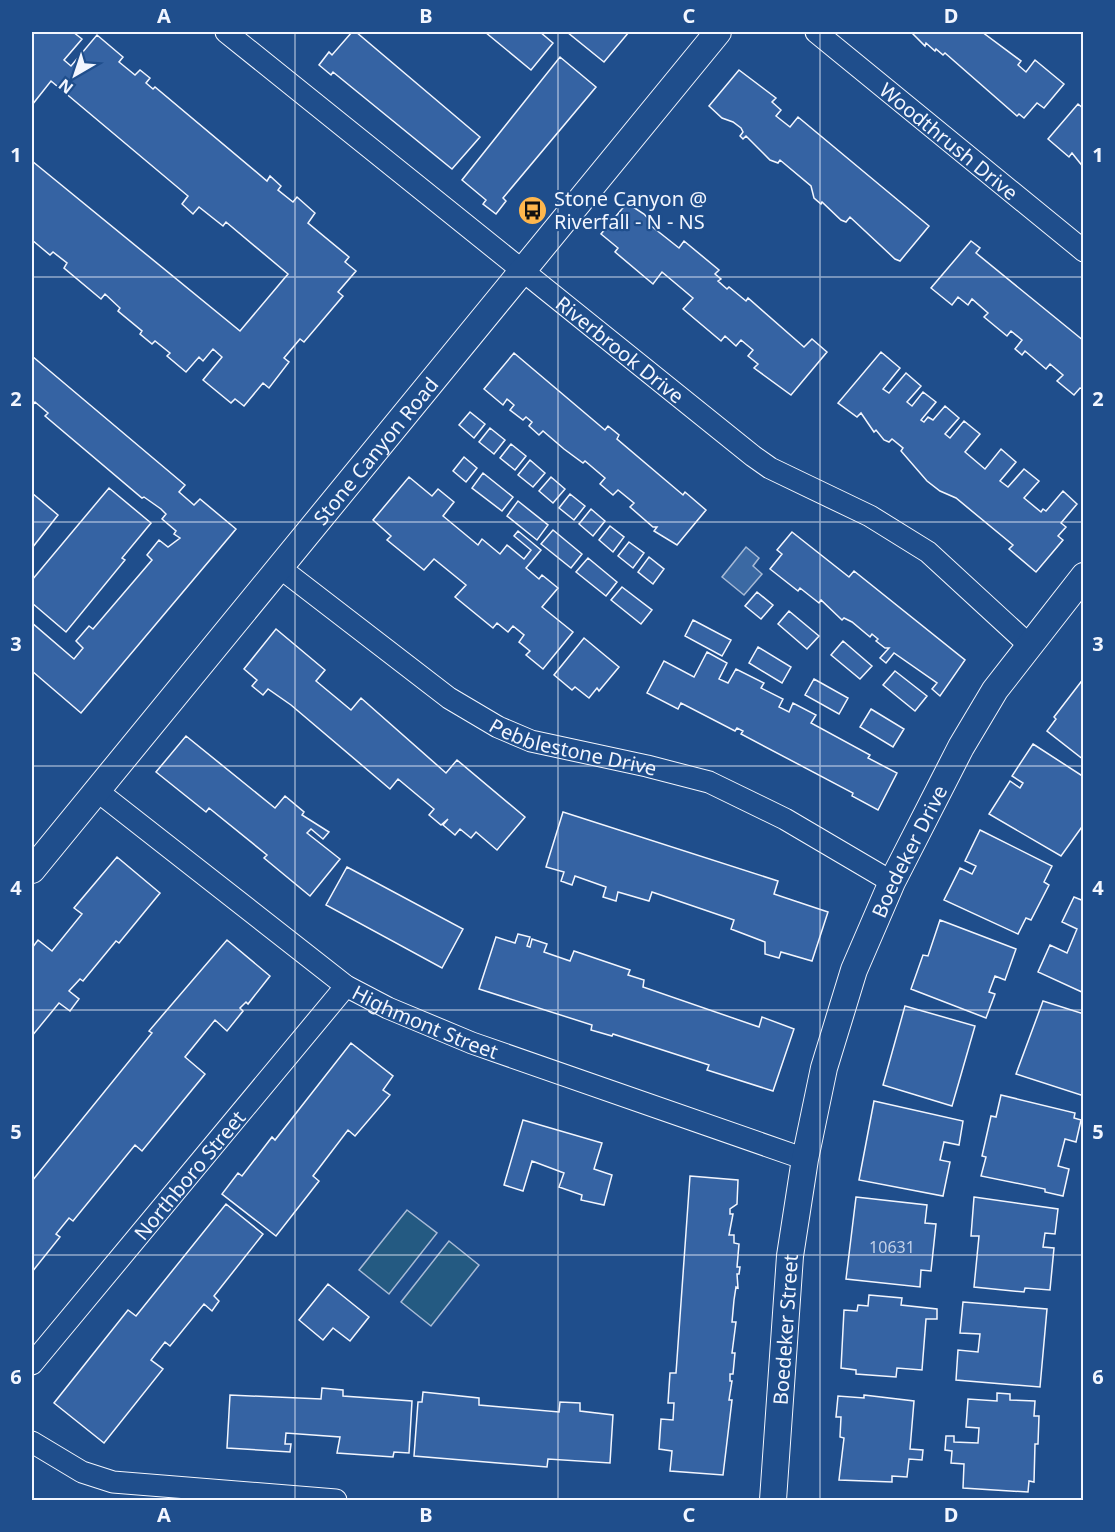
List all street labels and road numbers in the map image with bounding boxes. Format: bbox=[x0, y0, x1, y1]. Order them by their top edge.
street label: Woodthrush Drive bbox=[874, 76, 1024, 206]
street label: Riverbrook Drive bbox=[551, 289, 690, 409]
street label: Stone Canyon Road bbox=[307, 371, 444, 530]
street label: Pebblestone Drive bbox=[485, 712, 660, 782]
street label: Boedeker Drive bbox=[865, 780, 953, 922]
street label: Highmont Street bbox=[348, 978, 502, 1065]
street label: Northboro Street bbox=[127, 1104, 251, 1245]
street label: Boedeker Street bbox=[766, 1253, 804, 1406]

